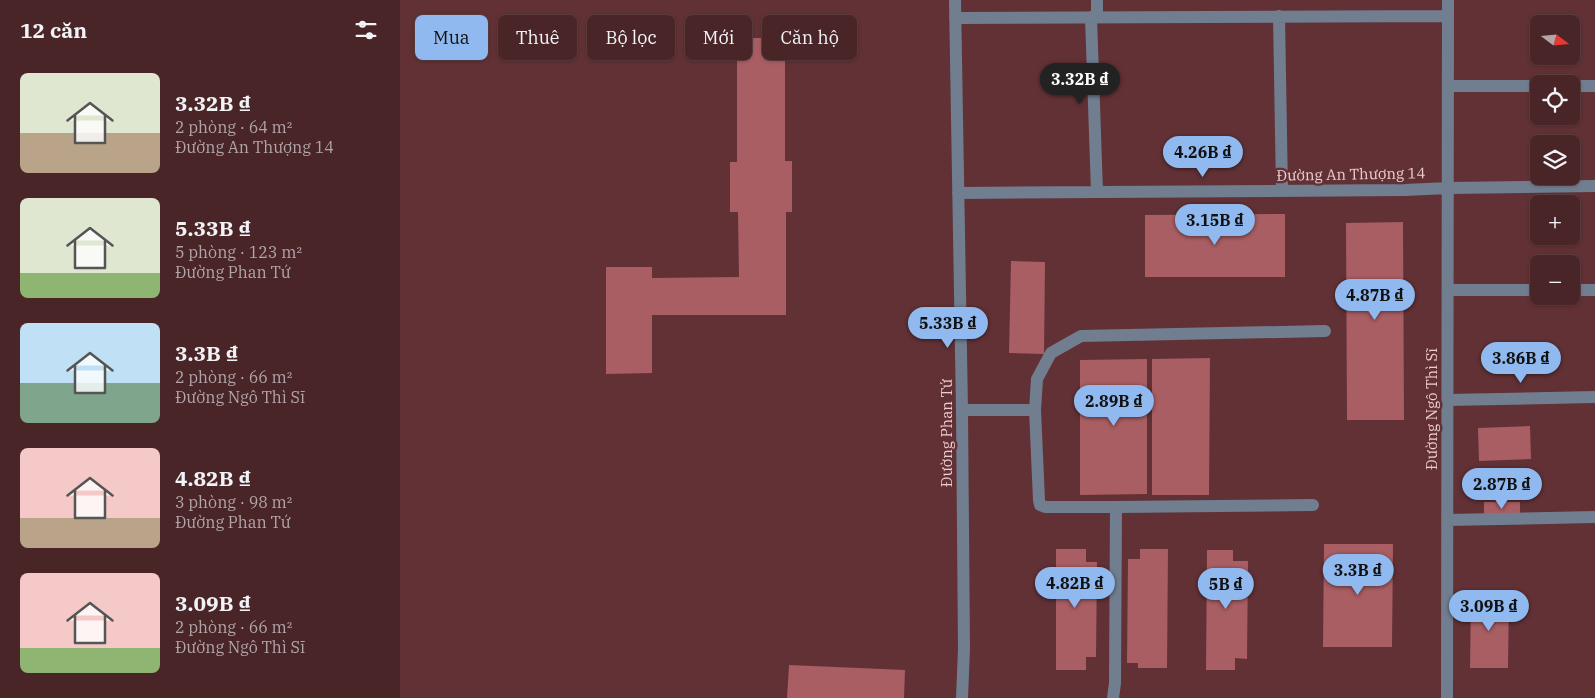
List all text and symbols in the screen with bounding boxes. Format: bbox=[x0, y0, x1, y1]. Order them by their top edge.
chip: Mua bbox=[415, 15, 488, 60]
chip: Thuê bbox=[498, 15, 577, 60]
chip: Bộ lọc bbox=[587, 15, 675, 60]
chip: Mới bbox=[685, 15, 752, 60]
chip: Căn hộ bbox=[762, 15, 857, 60]
north arrow bbox=[1530, 15, 1580, 65]
map controls bbox=[1530, 15, 1580, 305]
text: 12 căn bbox=[20, 16, 87, 44]
icon: filters bbox=[352, 16, 380, 44]
pin: 3.32B ₫ bbox=[1034, 62, 1126, 105]
text: 3.32B ₫ bbox=[1051, 69, 1109, 89]
button: locate bbox=[1530, 75, 1580, 125]
text: 3.32B ₫ bbox=[175, 89, 251, 117]
icon: home bbox=[60, 93, 120, 153]
text: 2 phòng · 64 m² bbox=[175, 117, 292, 137]
button: layers bbox=[1530, 135, 1580, 185]
pin: 4.26B ₫ bbox=[1157, 136, 1249, 178]
text: Đường An Thượng 14 bbox=[175, 137, 334, 157]
text: 4.26B ₫ bbox=[1174, 142, 1232, 162]
street label: Đường An Thượng 14 bbox=[1276, 163, 1426, 185]
button: + bbox=[1530, 195, 1580, 245]
pin: 3.15B ₫ bbox=[1169, 204, 1261, 246]
text: 3.15B ₫ bbox=[1186, 210, 1244, 230]
text: 5.33B ₫ bbox=[175, 214, 251, 242]
icon: home bbox=[60, 218, 120, 278]
text: 5 phòng · 123 m² bbox=[175, 242, 302, 262]
button: − bbox=[1530, 255, 1580, 305]
text: Đường Phan Tứ bbox=[175, 262, 291, 282]
pin: 4.87B ₫ bbox=[1329, 278, 1421, 321]
text: 4.87B ₫ bbox=[1346, 285, 1404, 305]
pin: 5.33B ₫ bbox=[902, 306, 994, 349]
text: 5.33B ₫ bbox=[919, 313, 977, 333]
text: 3.3B ₫ bbox=[175, 339, 239, 367]
pin: 3.86B ₫ bbox=[1475, 342, 1567, 384]
icon: home bbox=[60, 343, 120, 403]
street label: Đường Ngô Thì Sĩ bbox=[1422, 348, 1441, 470]
text: 3.86B ₫ bbox=[1492, 348, 1550, 368]
text: 2 phòng · 66 m² bbox=[175, 367, 292, 387]
street label: Đường Phan Tứ bbox=[937, 378, 956, 487]
pin: 2.89B ₫ bbox=[1068, 384, 1160, 427]
text: Đường Ngô Thì Sĩ bbox=[175, 387, 305, 407]
text: 2.89B ₫ bbox=[1085, 391, 1143, 411]
text: 4.82B ₫ bbox=[175, 464, 251, 492]
icon: home bbox=[60, 468, 120, 528]
pin: 2.87B ₫ bbox=[1456, 468, 1548, 510]
text: 2.87B ₫ bbox=[1473, 474, 1531, 494]
text: 3 phòng · 98 m² bbox=[175, 492, 292, 512]
text: Đường Phan Tứ bbox=[175, 512, 291, 532]
pin: 3.3B ₫ bbox=[1317, 554, 1399, 596]
text: 3.3B ₫ bbox=[1334, 560, 1382, 580]
pin: 4.82B ₫ bbox=[1029, 566, 1121, 609]
pin: 5B ₫ bbox=[1196, 568, 1256, 610]
text: 4.82B ₫ bbox=[1046, 573, 1104, 593]
text: 5B ₫ bbox=[1209, 574, 1243, 594]
text: 3.09B ₫ bbox=[175, 589, 251, 617]
pin: 3.09B ₫ bbox=[1443, 590, 1535, 632]
icon: home bbox=[60, 593, 120, 653]
text: 3.09B ₫ bbox=[1460, 596, 1518, 616]
text: 2 phòng · 66 m² bbox=[175, 617, 292, 637]
text: Đường Ngô Thì Sĩ bbox=[175, 637, 305, 657]

